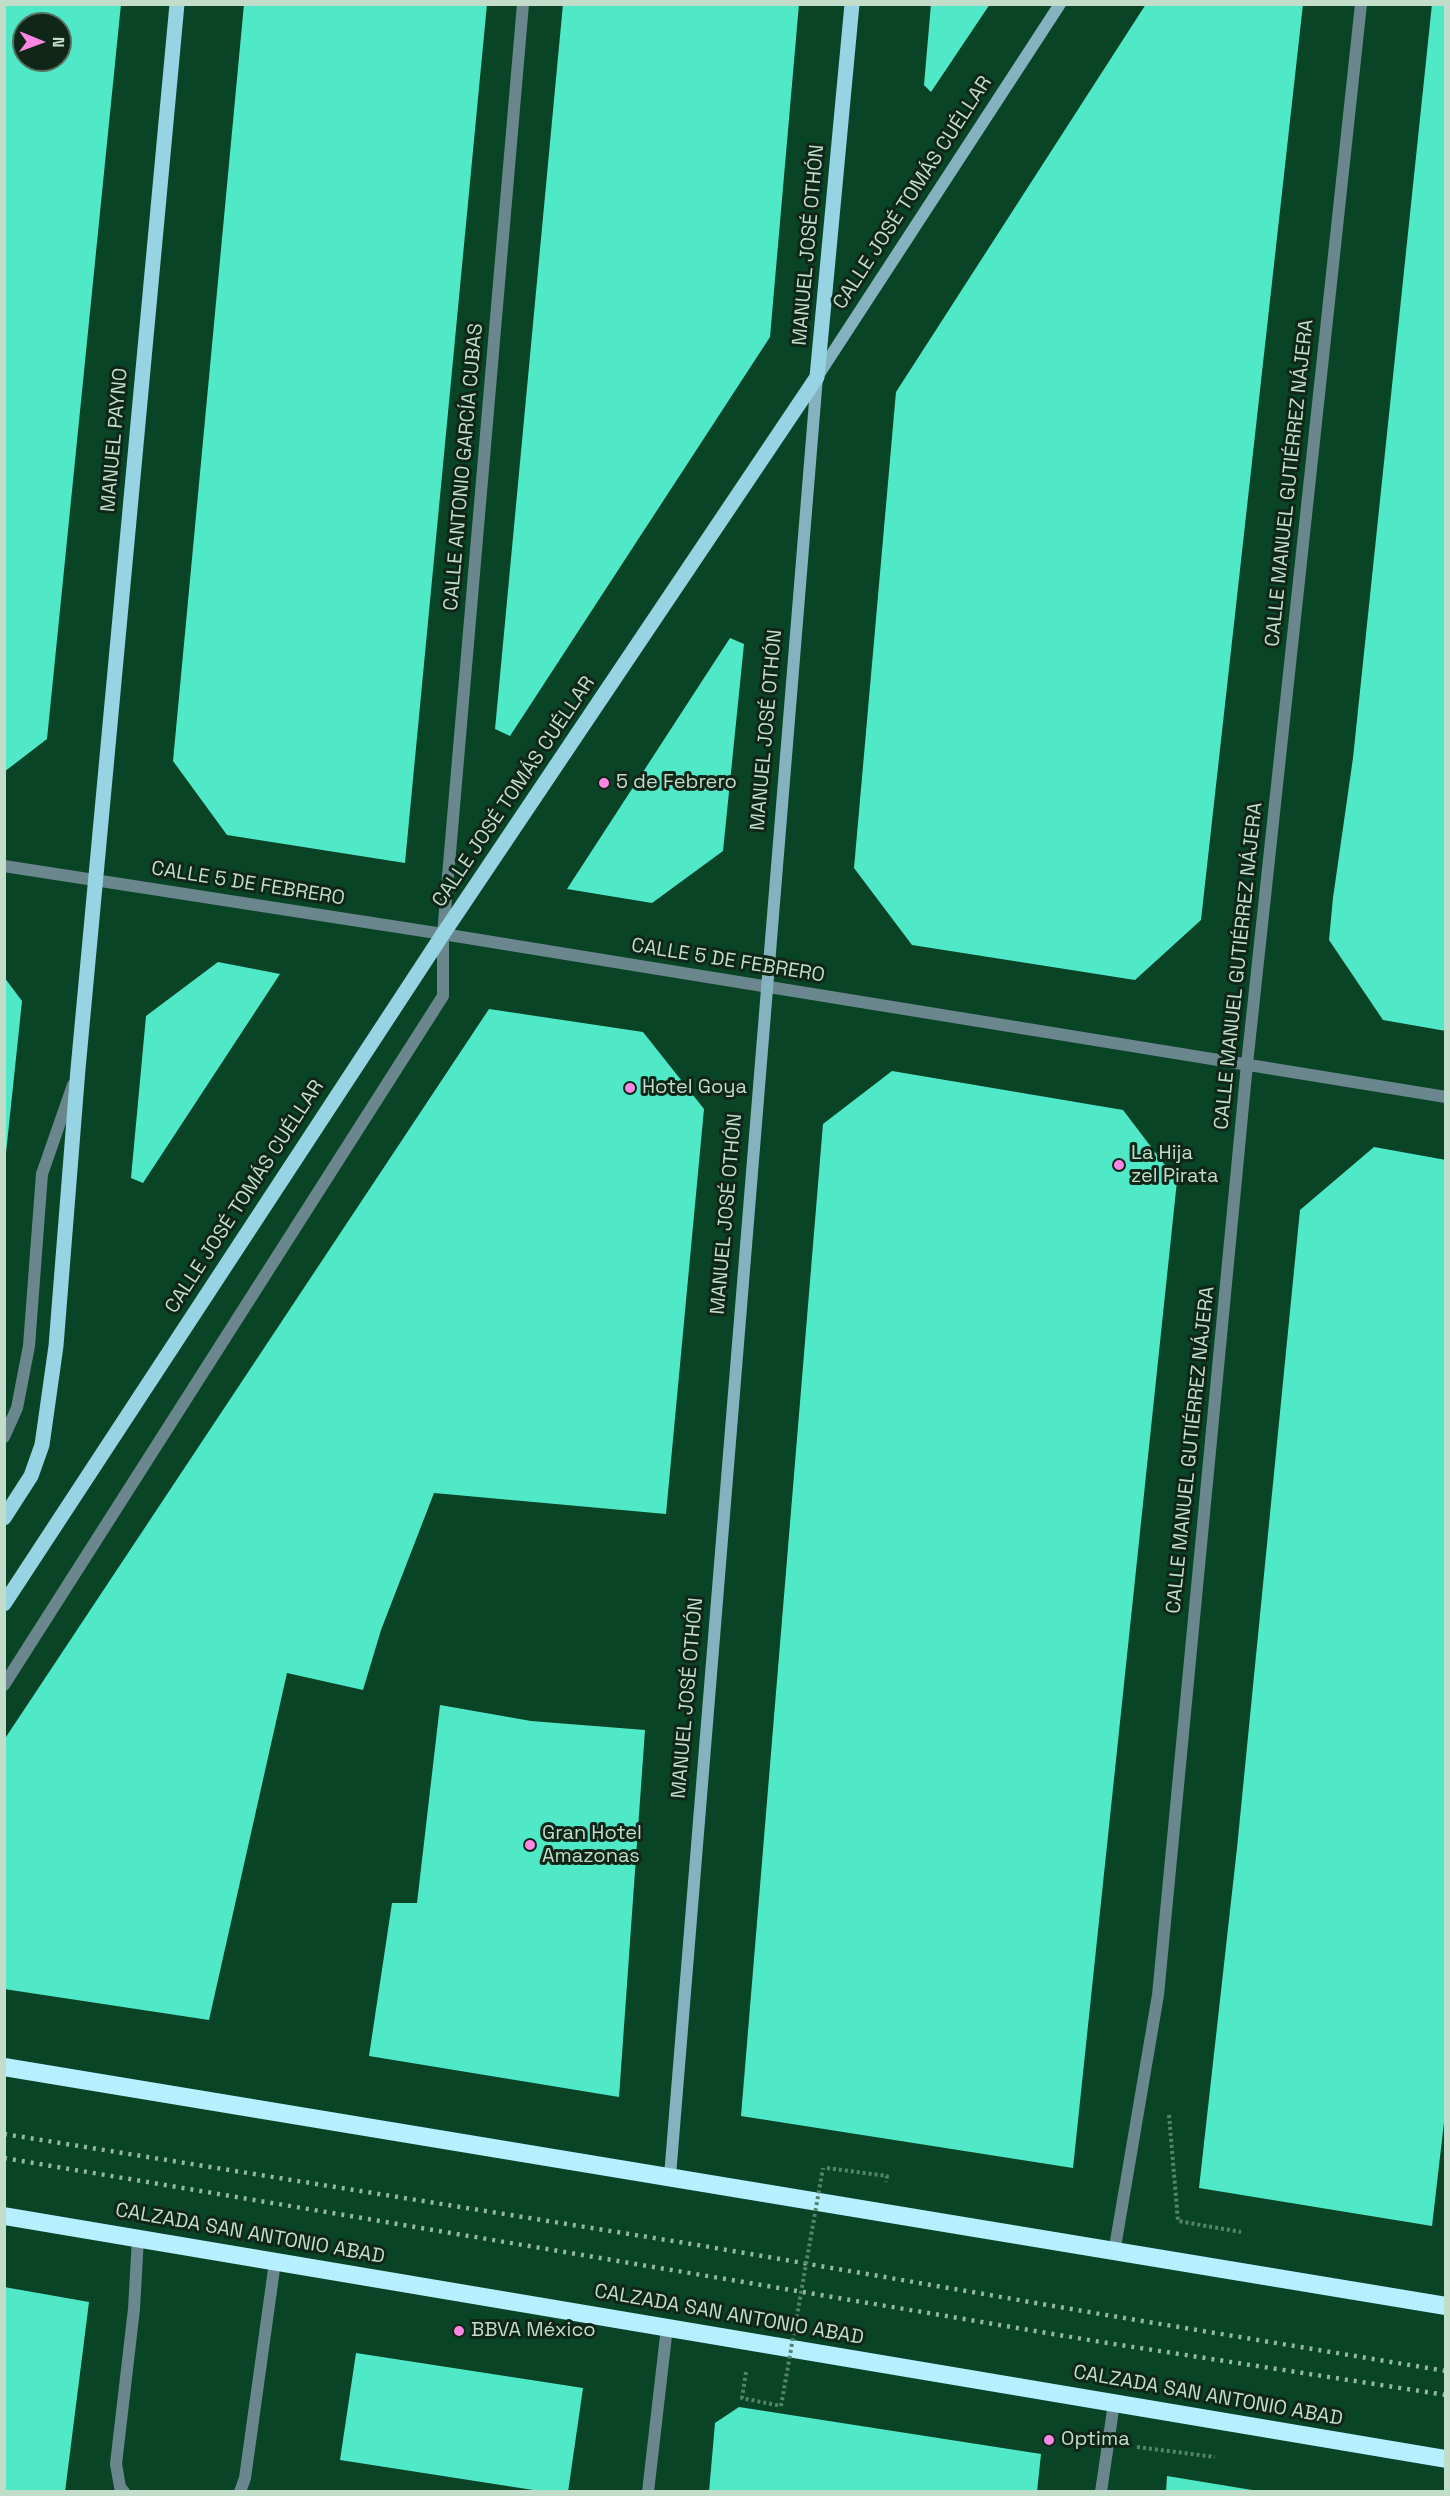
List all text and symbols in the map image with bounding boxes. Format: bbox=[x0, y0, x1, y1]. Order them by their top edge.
north arrow bbox=[12, 12, 72, 72]
text: N bbox=[48, 37, 69, 48]
street label: CALLE JOSÉ TOMÁS CUÉLLAR bbox=[828, 72, 998, 314]
street label: MANUEL JOSÉ OTHÓN bbox=[788, 143, 830, 347]
street label: CALLE MANUEL GUTIÉRREZ NÁJERA bbox=[1261, 318, 1319, 648]
street label: CALLE ANTONIO GARCÍA CUBAS bbox=[439, 322, 489, 612]
street label: MANUEL PAYNO bbox=[97, 367, 133, 513]
street label: MANUEL JOSÉ OTHÓN bbox=[746, 628, 788, 832]
street label: CALLE JOSÉ TOMÁS CUÉLLAR bbox=[428, 672, 600, 912]
place label: 5 de Febrero bbox=[616, 771, 737, 795]
marker: 5 de Febrero bbox=[597, 776, 611, 790]
street label: CALLE MANUEL GUTIÉRREZ NÁJERA bbox=[1210, 801, 1268, 1131]
street label: CALLE 5 DE FEBRERO bbox=[150, 857, 346, 911]
street label: CALLE 5 DE FEBRERO bbox=[630, 934, 826, 988]
street label: CALLE JOSÉ TOMÁS CUÉLLAR bbox=[160, 1076, 330, 1318]
place label: Hotel Goya bbox=[642, 1076, 747, 1100]
marker: Hotel Goya bbox=[623, 1081, 637, 1095]
street label: MANUEL JOSÉ OTHÓN bbox=[706, 1112, 748, 1316]
place label: La Hija zel Pirata bbox=[1131, 1142, 1219, 1189]
marker: La Hija zel Pirata bbox=[1112, 1158, 1126, 1172]
street label: CALLE MANUEL GUTIÉRREZ NÁJERA bbox=[1162, 1285, 1220, 1615]
street label: MANUEL JOSÉ OTHÓN bbox=[667, 1596, 709, 1800]
place label: Gran Hotel Amazonas bbox=[542, 1822, 642, 1869]
marker: Gran Hotel Amazonas bbox=[523, 1838, 537, 1852]
street label: CALZADA SAN ANTONIO ABAD bbox=[113, 2198, 387, 2270]
street label: CALZADA SAN ANTONIO ABAD bbox=[592, 2279, 866, 2351]
place label: BBVA México bbox=[471, 2319, 596, 2343]
marker: BBVA México bbox=[452, 2324, 466, 2338]
street label: CALZADA SAN ANTONIO ABAD bbox=[1071, 2360, 1345, 2432]
place label: Optima bbox=[1061, 2428, 1130, 2452]
marker: Optima bbox=[1042, 2433, 1056, 2447]

